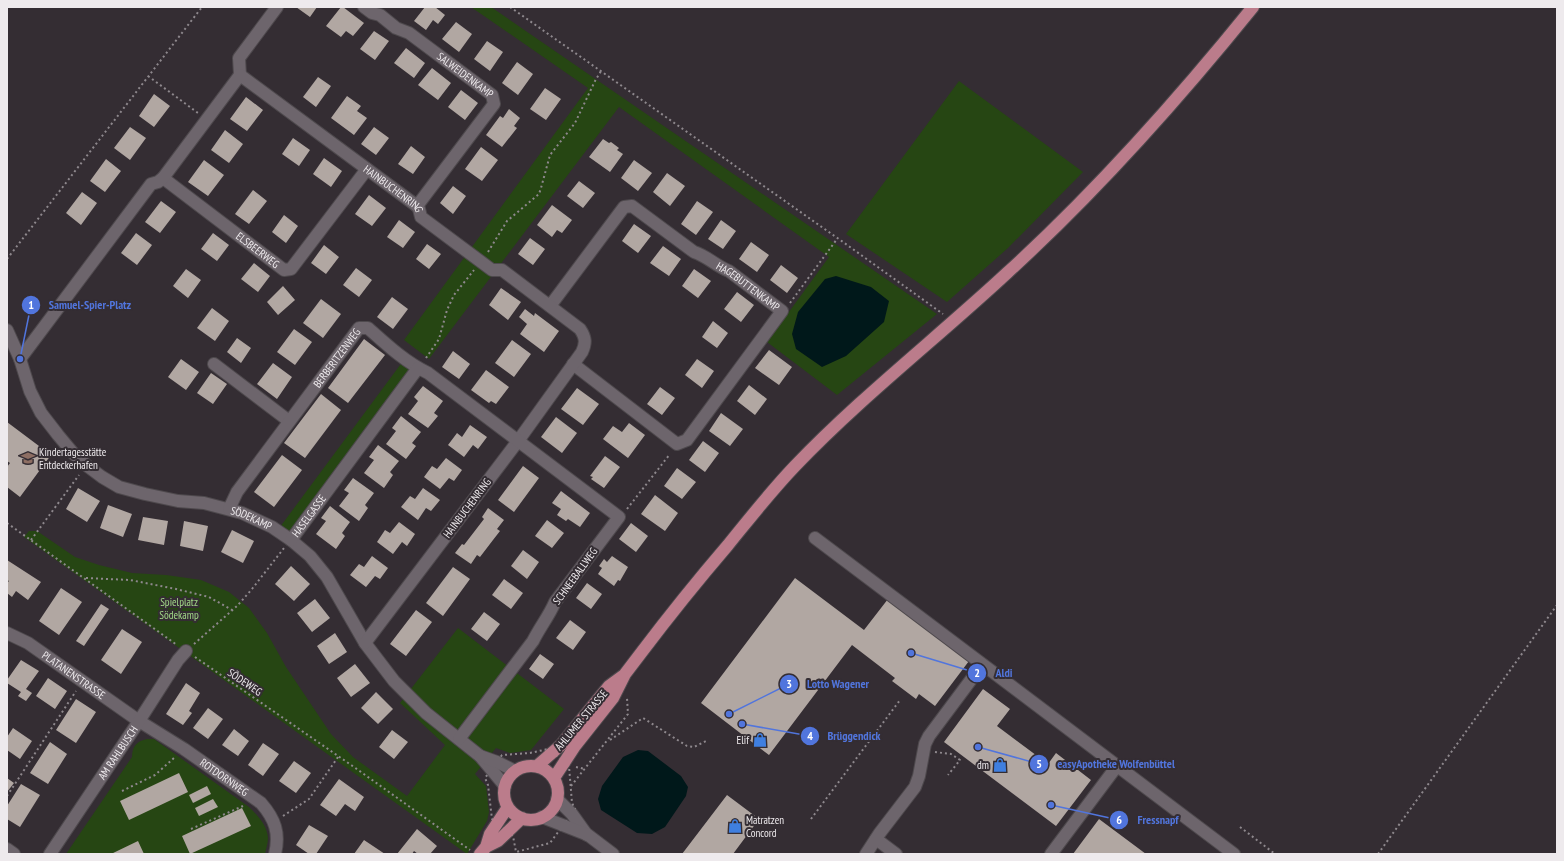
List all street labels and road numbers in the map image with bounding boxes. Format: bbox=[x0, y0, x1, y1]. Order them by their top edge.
street label: SALWEIDENKAMP bbox=[434, 49, 496, 101]
street label: HAINBUCHENRING bbox=[361, 162, 427, 214]
street label: ELSBEERWEG bbox=[233, 229, 282, 271]
street label: HAGEBUTTENKAMP bbox=[714, 259, 783, 314]
street label: BERBERITZENWEG bbox=[310, 325, 364, 390]
street label: HAINBUCHENRING bbox=[440, 475, 494, 541]
street label: HASELGASSE bbox=[289, 492, 329, 540]
street label: SÖDEKAMP bbox=[229, 503, 274, 533]
street label: SCHNEEBALLWEG bbox=[550, 545, 600, 607]
street label: PLATANENSTRASSE bbox=[39, 648, 108, 702]
street label: SÖDEWEG bbox=[225, 665, 265, 699]
street label: AHLUMER STRASSE bbox=[552, 687, 611, 753]
street label: AM RAHLBUSCH bbox=[95, 723, 141, 782]
street label: ROTDORNWEG bbox=[197, 755, 251, 799]

